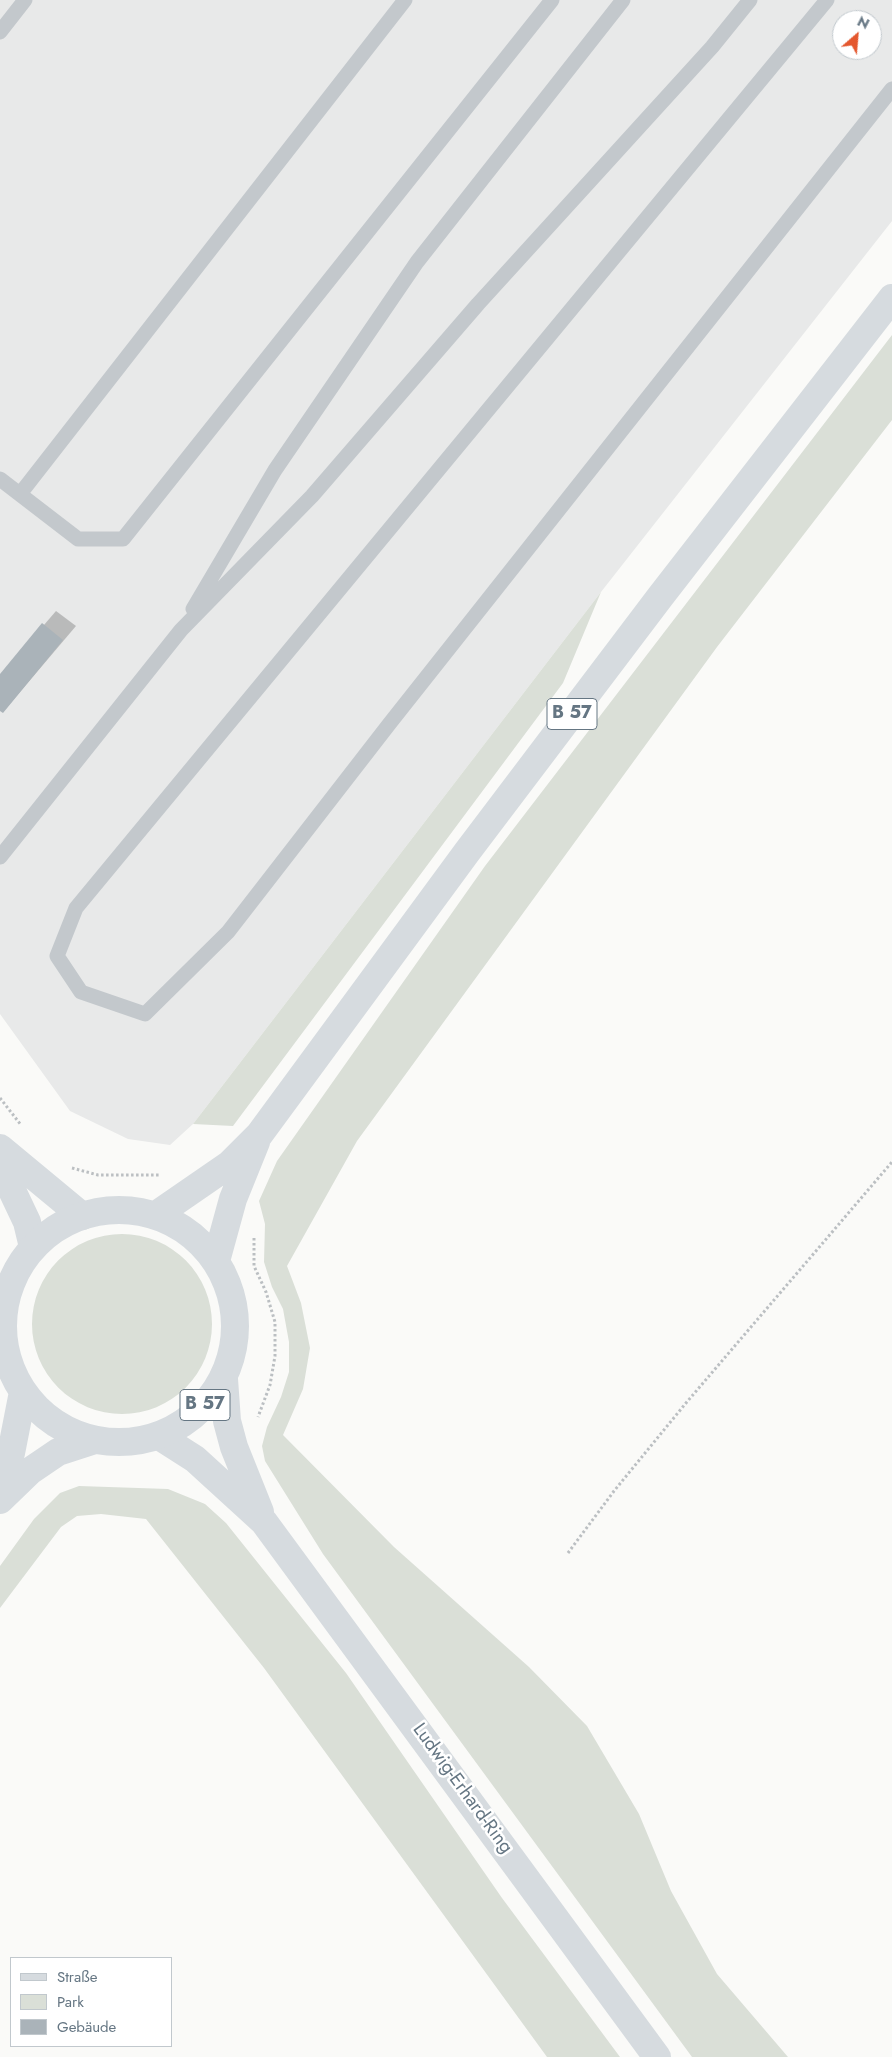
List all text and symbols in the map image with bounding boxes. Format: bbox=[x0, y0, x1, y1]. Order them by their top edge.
north arrow bbox=[832, 10, 882, 60]
text: N bbox=[854, 11, 873, 34]
road number: B 57 bbox=[547, 699, 597, 730]
road number: B 57 bbox=[180, 1390, 230, 1420]
street label: Ludwig-Erhard-Ring bbox=[407, 1719, 517, 1859]
legend bbox=[10, 1957, 172, 2047]
text: Straße bbox=[57, 1966, 97, 1988]
text: Park bbox=[57, 1991, 84, 2013]
text: Gebäude bbox=[57, 2016, 116, 2038]

